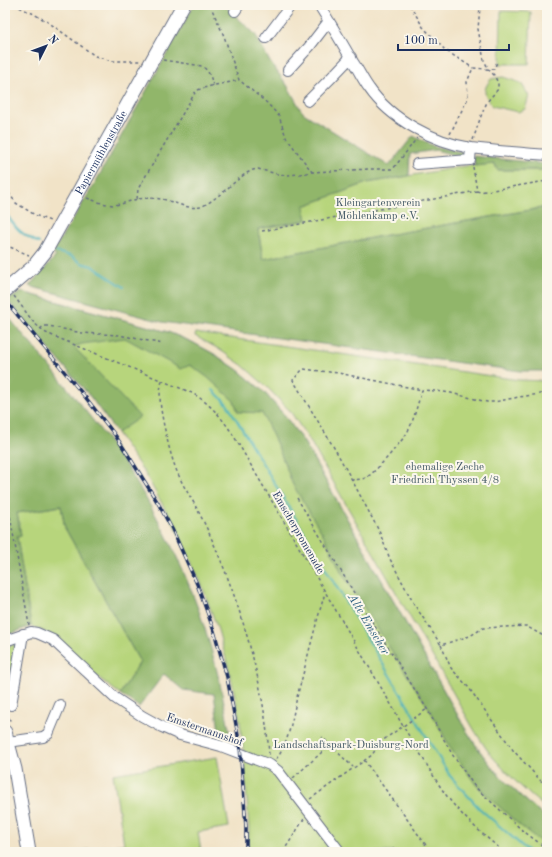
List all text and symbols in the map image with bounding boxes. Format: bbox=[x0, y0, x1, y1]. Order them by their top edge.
north arrow bbox=[26, 26, 66, 66]
scale bar bbox=[398, 26, 509, 52]
text: N bbox=[45, 34, 60, 48]
text: 100 m bbox=[404, 35, 438, 47]
street label: Papiermühlenstraße bbox=[74, 109, 130, 197]
park label: Kleingartenverein Möhlenkamp e.V. bbox=[336, 198, 420, 222]
park label: ehemalige Zeche Friedrich Thyssen 4/8 bbox=[391, 462, 499, 486]
street label: Emscherpromenade bbox=[270, 490, 326, 576]
water label: Alte Emscher bbox=[345, 591, 391, 658]
street label: Emstermannshof bbox=[165, 712, 245, 749]
park label: Landschaftspark-Duisburg-Nord bbox=[273, 740, 429, 751]

